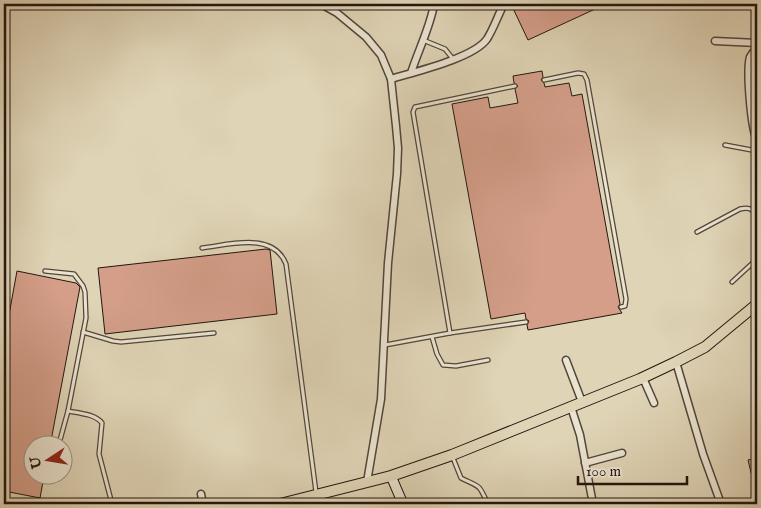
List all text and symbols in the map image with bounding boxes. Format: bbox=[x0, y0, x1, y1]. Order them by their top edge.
north arrow bbox=[22, 436, 72, 486]
scale bar bbox=[578, 453, 687, 485]
text: U bbox=[26, 454, 47, 471]
text: 100 m bbox=[586, 462, 622, 481]

